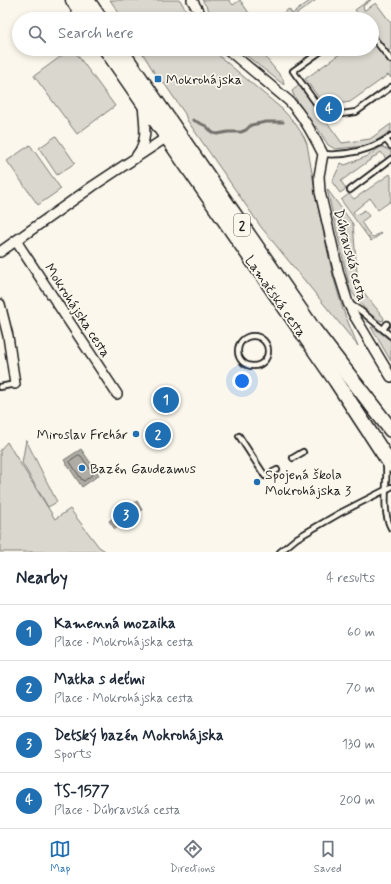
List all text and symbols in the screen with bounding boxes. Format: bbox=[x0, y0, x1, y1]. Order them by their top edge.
search box bbox=[12, 12, 379, 56]
icon: search bbox=[26, 23, 48, 45]
text: Search here bbox=[58, 24, 134, 44]
place label: Mokrohájska bbox=[166, 71, 242, 89]
marker: Mokrohájska bbox=[153, 74, 163, 84]
pin: 4 bbox=[316, 94, 342, 124]
street label: Dúbravská cesta bbox=[329, 207, 371, 303]
road number: 2 bbox=[234, 214, 250, 236]
street label: Lamačská cesta bbox=[240, 252, 310, 341]
street label: Mokrohájska cesta bbox=[40, 260, 114, 361]
your location bbox=[232, 371, 252, 391]
pin: 1 bbox=[153, 385, 179, 415]
pin: 2 bbox=[145, 420, 171, 450]
place label: Miroslav Frehár bbox=[37, 426, 128, 444]
marker: Miroslav Frehár bbox=[131, 429, 141, 439]
place label: Bazén Gaudeamus bbox=[90, 460, 196, 478]
marker: Bazén Gaudeamus bbox=[77, 463, 87, 473]
place label: Spojená škola Mokrohájska 3 bbox=[265, 466, 351, 500]
marker: Spojená škola Mokrohájska 3 bbox=[252, 477, 262, 487]
pin: 3 bbox=[113, 500, 139, 530]
text: Nearby bbox=[16, 567, 68, 589]
text: 4 results bbox=[326, 570, 375, 587]
text: Kamenná mozaika bbox=[54, 614, 176, 634]
text: 1 bbox=[26, 624, 32, 641]
text: 60 m bbox=[347, 624, 375, 641]
text: Place · Mokrohájska cesta bbox=[54, 634, 193, 651]
text: Matka s deťmi bbox=[54, 670, 145, 690]
text: 2 bbox=[26, 680, 32, 697]
text: 70 m bbox=[346, 680, 375, 697]
text: Place · Mokrohájska cesta bbox=[54, 690, 193, 707]
text: Detský bazén Mokrohájska bbox=[54, 726, 224, 746]
text: 3 bbox=[26, 736, 32, 753]
text: 130 m bbox=[342, 736, 375, 753]
text: Sports bbox=[54, 746, 92, 763]
text: TS-1577 bbox=[54, 782, 109, 802]
text: 4 bbox=[25, 792, 33, 809]
text: 200 m bbox=[340, 792, 375, 809]
text: Place · Dúbravská cesta bbox=[54, 802, 181, 819]
tab: Map bbox=[49, 838, 71, 876]
tab: Directions bbox=[170, 838, 215, 876]
tab: Saved bbox=[314, 838, 342, 876]

